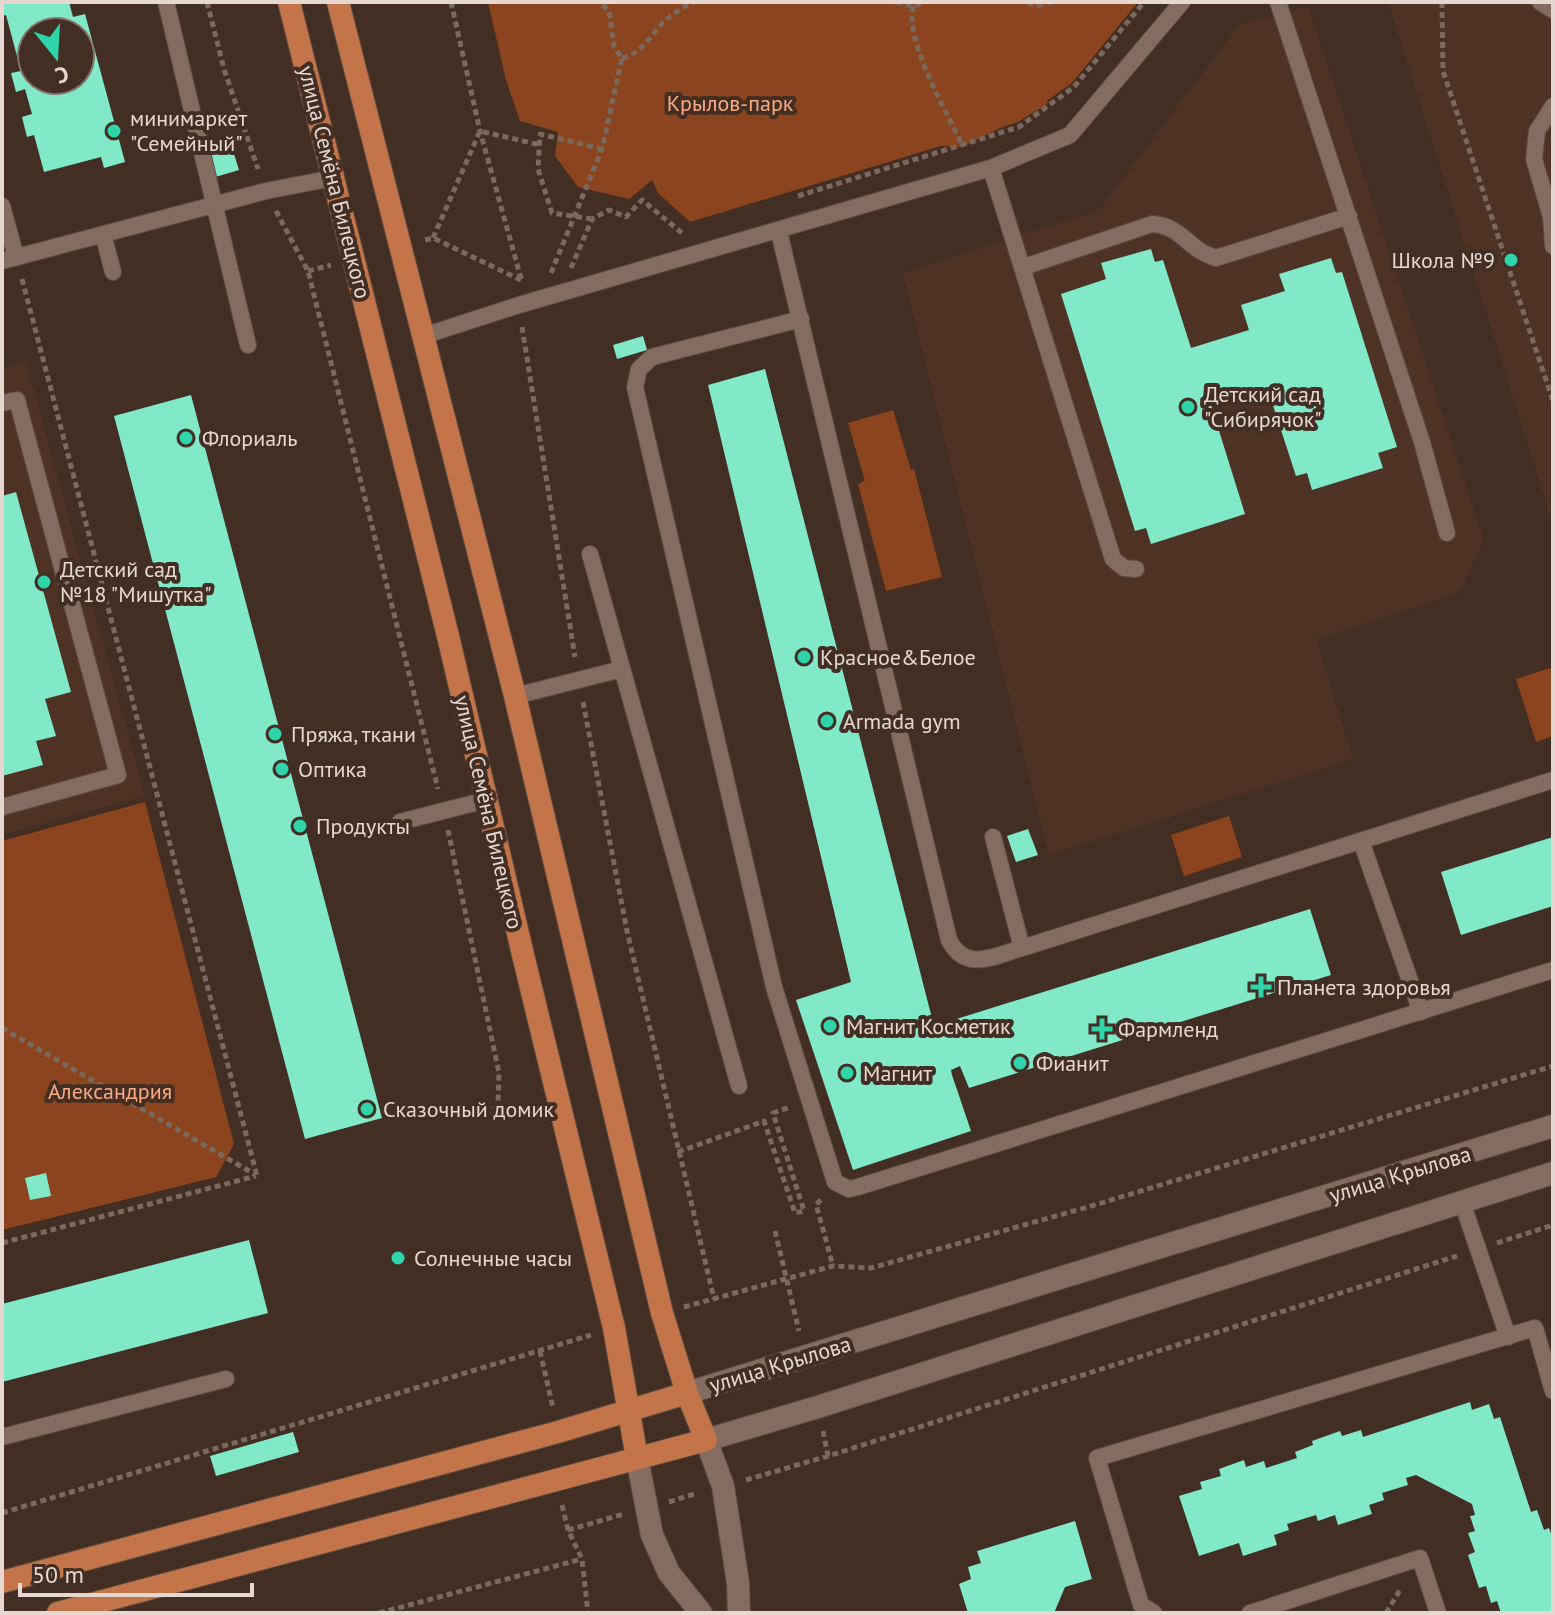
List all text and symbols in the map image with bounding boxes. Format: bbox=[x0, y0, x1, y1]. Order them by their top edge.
north arrow bbox=[16, 16, 96, 96]
text: С bbox=[52, 60, 72, 90]
street label: улица Семёна Билецкого bbox=[293, 63, 377, 301]
park label: Крылов-парк bbox=[667, 89, 794, 117]
place label: минимаркет "Семейный" bbox=[130, 104, 248, 157]
marker: минимаркет "Семейный" bbox=[105, 122, 123, 140]
place label: Школа №9 bbox=[1391, 246, 1495, 274]
marker: Школа №9 bbox=[1502, 251, 1520, 269]
place label: Детский сад "Сибирячок" bbox=[1204, 380, 1322, 433]
marker: Детский сад "Сибирячок" bbox=[1179, 398, 1197, 416]
place label: Флориаль bbox=[202, 424, 297, 452]
marker: Флориаль bbox=[177, 429, 195, 447]
place label: Детский сад №18 "Мишутка" bbox=[60, 555, 212, 608]
marker: Детский сад №18 "Мишутка" bbox=[35, 573, 53, 591]
place label: Красное&Белое bbox=[820, 643, 976, 671]
marker: Красное&Белое bbox=[795, 648, 813, 666]
street label: улица Семёна Билецкого bbox=[448, 692, 530, 932]
place label: Armada gym bbox=[843, 707, 961, 735]
marker: Armada gym bbox=[818, 712, 836, 730]
place label: Пряжа, ткани bbox=[291, 720, 416, 748]
marker: Пряжа, ткани bbox=[266, 725, 284, 743]
place label: Оптика bbox=[298, 755, 367, 783]
marker: Оптика bbox=[273, 760, 291, 778]
place label: Продукты bbox=[316, 812, 410, 840]
marker: Продукты bbox=[291, 817, 309, 835]
place label: Планета здоровья bbox=[1277, 973, 1451, 1001]
marker: Планета здоровья bbox=[1252, 978, 1270, 996]
place label: Магнит Косметик bbox=[846, 1012, 1011, 1040]
place label: Фармленд bbox=[1118, 1015, 1218, 1043]
marker: Магнит Косметик bbox=[821, 1017, 839, 1035]
marker: Фармленд bbox=[1093, 1020, 1111, 1038]
place label: Фианит bbox=[1036, 1049, 1109, 1077]
marker: Фианит bbox=[1011, 1054, 1029, 1072]
place label: Магнит bbox=[863, 1059, 932, 1087]
marker: Магнит bbox=[838, 1064, 856, 1082]
park label: Александрия bbox=[48, 1077, 172, 1105]
place label: Сказочный домик bbox=[383, 1095, 554, 1123]
marker: Сказочный домик bbox=[358, 1100, 376, 1118]
street label: улица Крылова bbox=[1326, 1139, 1474, 1209]
place label: Солнечные часы bbox=[414, 1244, 572, 1272]
marker: Солнечные часы bbox=[389, 1249, 407, 1267]
street label: улица Крылова bbox=[706, 1329, 854, 1399]
scale bar bbox=[20, 1547, 252, 1597]
text: 50 m bbox=[32, 1559, 84, 1590]

